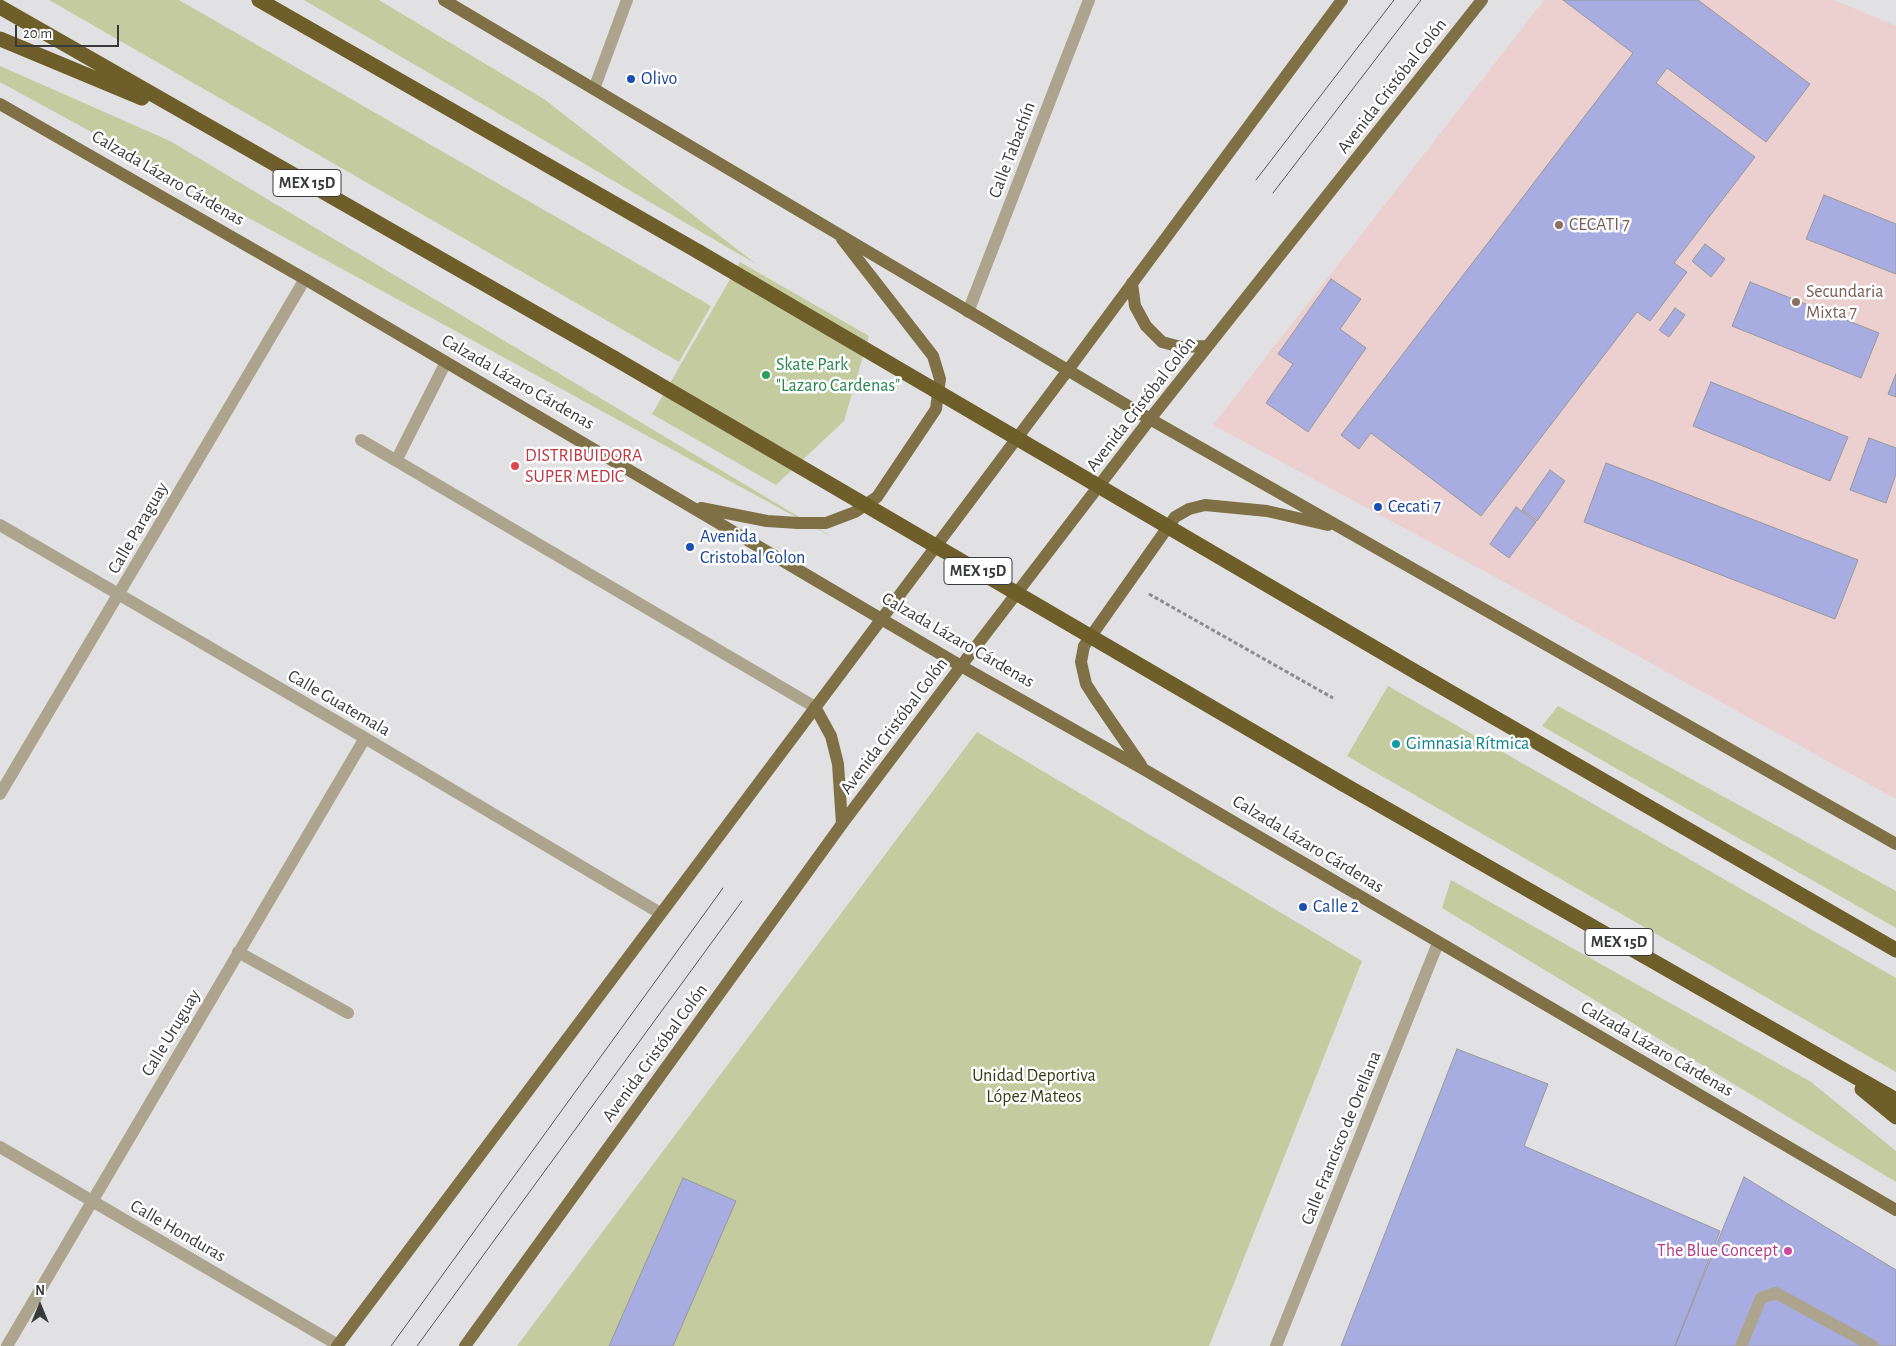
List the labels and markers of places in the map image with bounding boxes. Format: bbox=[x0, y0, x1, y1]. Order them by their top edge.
place label: Olivo bbox=[641, 68, 677, 90]
marker: Olivo bbox=[625, 73, 637, 85]
place label: CECATI 7 bbox=[1569, 214, 1630, 236]
marker: CECATI 7 bbox=[1553, 219, 1565, 231]
place label: Secundaria Mixta 7 bbox=[1806, 281, 1884, 324]
marker: Secundaria Mixta 7 bbox=[1790, 296, 1802, 308]
place label: Skate Park "Lazaro Cardenas" bbox=[776, 354, 900, 396]
marker: Skate Park "Lazaro Cardenas" bbox=[760, 369, 772, 381]
place label: DISTRIBUIDORA SUPER MEDIC bbox=[525, 445, 643, 488]
marker: DISTRIBUIDORA SUPER MEDIC bbox=[509, 460, 521, 472]
place label: Cecati 7 bbox=[1388, 496, 1441, 518]
marker: Cecati 7 bbox=[1372, 501, 1384, 513]
place label: Avenida Cristobal Colon bbox=[700, 526, 805, 568]
marker: Avenida Cristobal Colon bbox=[684, 541, 696, 553]
place label: Gimnasia Rítmica bbox=[1406, 733, 1529, 755]
marker: Gimnasia Rítmica bbox=[1390, 738, 1402, 750]
place label: Calle 2 bbox=[1313, 896, 1359, 918]
marker: Calle 2 bbox=[1297, 901, 1309, 913]
place label: The Blue Concept bbox=[1657, 1240, 1778, 1262]
marker: The Blue Concept bbox=[1782, 1245, 1794, 1257]

